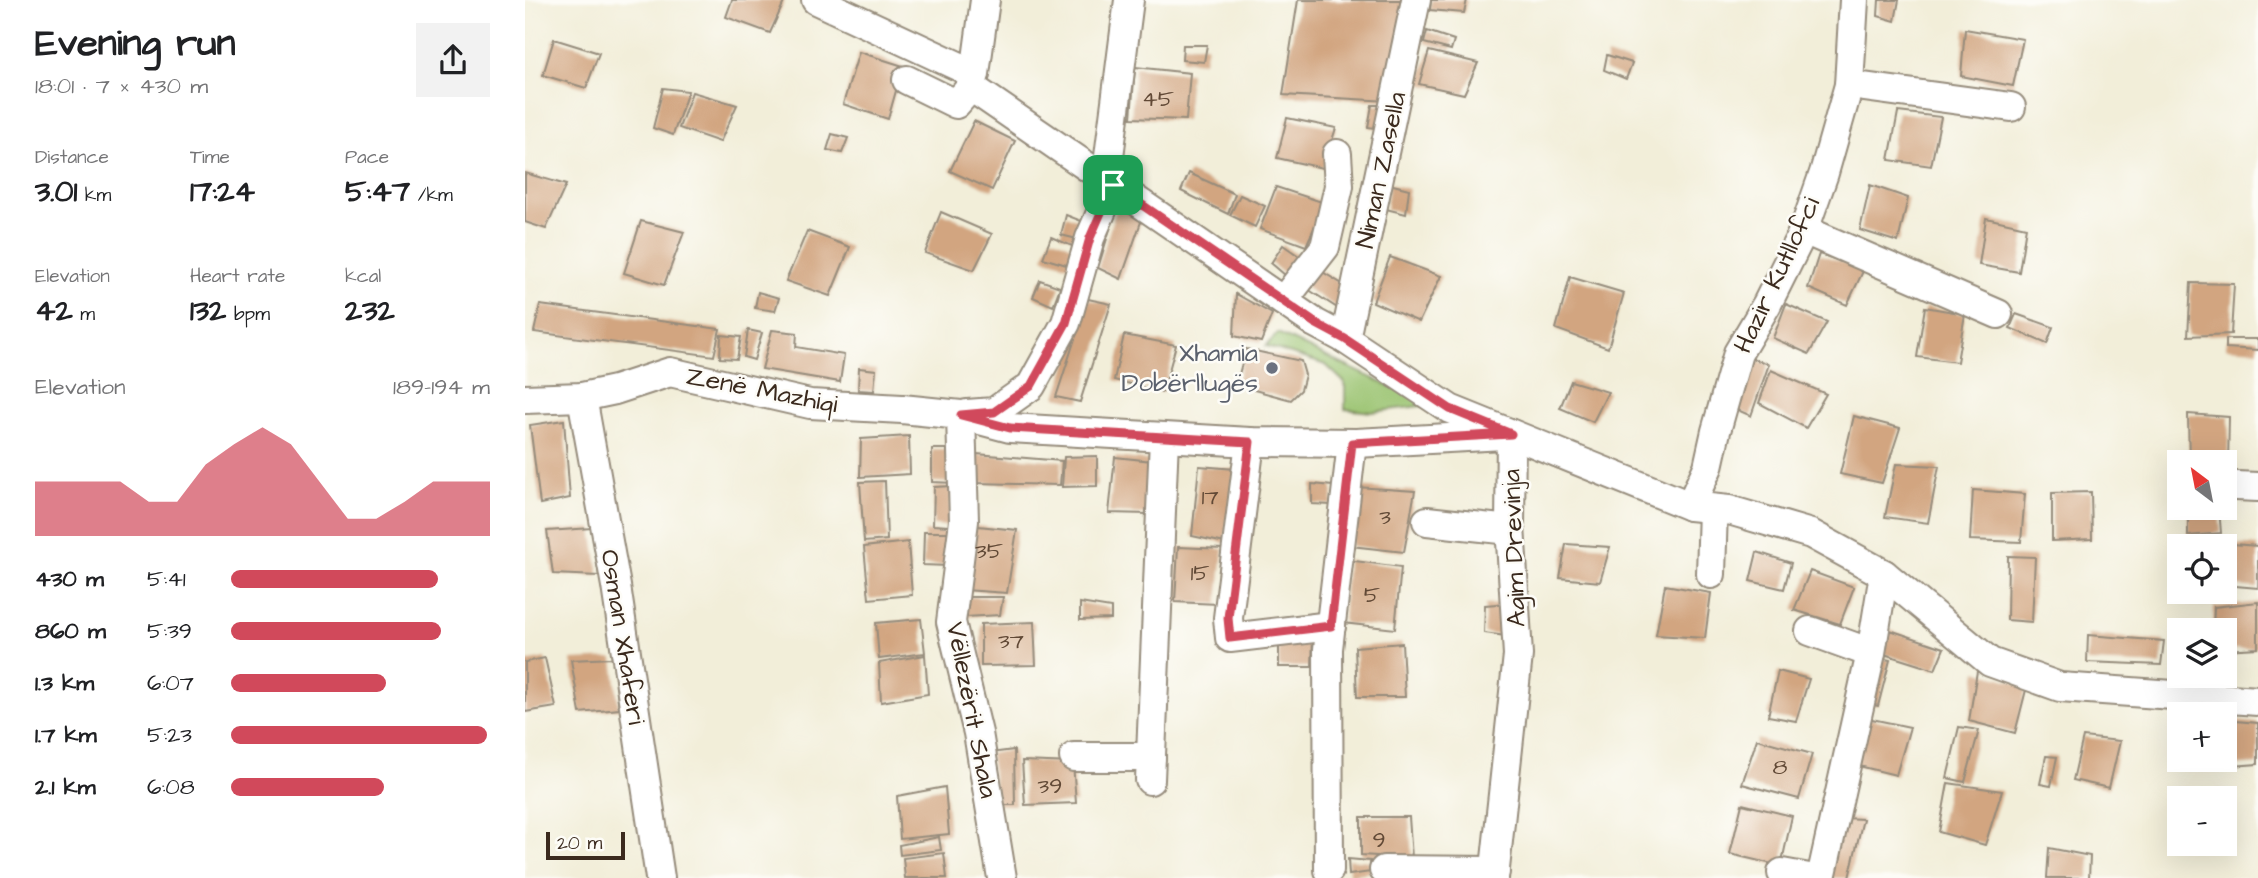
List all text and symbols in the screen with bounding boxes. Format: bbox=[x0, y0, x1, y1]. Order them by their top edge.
text: Evening run bbox=[35, 18, 236, 70]
button: share bbox=[416, 23, 490, 97]
text: 18:01 · 7 × 430 m bbox=[35, 70, 208, 102]
house number: 45 bbox=[1142, 83, 1174, 115]
street label: Niman Zasella bbox=[1347, 88, 1415, 252]
text: Distance bbox=[35, 144, 109, 171]
text: Time bbox=[190, 144, 230, 171]
text: Pace bbox=[345, 144, 389, 171]
pin bbox=[1083, 155, 1143, 215]
icon: arrive bbox=[1094, 166, 1132, 204]
text: 3.01 bbox=[35, 171, 77, 213]
text: 17:24 bbox=[190, 171, 255, 213]
text: 5:47 bbox=[345, 171, 410, 213]
text: km bbox=[77, 182, 111, 209]
text: /km bbox=[410, 182, 453, 209]
street label: Hazir Kutllofci bbox=[1725, 191, 1829, 359]
text: Elevation bbox=[35, 263, 110, 290]
text: Heart rate bbox=[190, 263, 285, 290]
text: kcal bbox=[345, 263, 381, 290]
text: 42 bbox=[35, 290, 73, 332]
text: 132 bbox=[190, 290, 226, 332]
text: 232 bbox=[345, 290, 395, 332]
text: m bbox=[73, 301, 95, 328]
text: bpm bbox=[226, 301, 270, 328]
place label: Xhamia Dobërllugës bbox=[1122, 335, 1258, 403]
street label: Zenë Mazhiqi bbox=[683, 358, 841, 422]
marker: Xhamia Dobërllugës bbox=[1264, 360, 1280, 376]
text: Elevation bbox=[35, 371, 126, 403]
text: 189–194 m bbox=[393, 371, 490, 403]
north arrow bbox=[2167, 450, 2237, 520]
map controls bbox=[2167, 450, 2237, 856]
street label: Agim Drevinja bbox=[1493, 468, 1537, 628]
house number: 17 bbox=[1201, 481, 1219, 513]
house number: 3 bbox=[1379, 501, 1391, 533]
button: locate bbox=[2167, 534, 2237, 604]
house number: 35 bbox=[975, 535, 1003, 567]
street label: Osman Xhaferi bbox=[591, 547, 655, 727]
house number: 15 bbox=[1190, 557, 1210, 589]
text: 430 m bbox=[35, 563, 104, 595]
text: 5:41 bbox=[147, 563, 186, 595]
house number: 5 bbox=[1364, 579, 1380, 611]
text: 860 m bbox=[35, 615, 106, 647]
text: 5:39 bbox=[147, 615, 192, 647]
button: layers bbox=[2167, 618, 2237, 688]
street label: Vëllezërit Shala bbox=[937, 619, 1007, 801]
house number: 37 bbox=[998, 625, 1024, 657]
text: 1.3 km bbox=[35, 667, 94, 699]
text: 6:07 bbox=[147, 667, 194, 699]
button: + bbox=[2167, 702, 2237, 772]
text: 1.7 km bbox=[35, 719, 97, 751]
text: 5:23 bbox=[147, 719, 192, 751]
house number: 8 bbox=[1773, 751, 1788, 783]
house number: 39 bbox=[1038, 770, 1062, 802]
text: 2.1 km bbox=[35, 771, 96, 803]
text: 6:08 bbox=[147, 771, 195, 803]
button: − bbox=[2167, 786, 2237, 856]
house number: 9 bbox=[1372, 824, 1386, 856]
scale bar bbox=[546, 829, 625, 861]
text: 20 m bbox=[557, 830, 602, 857]

